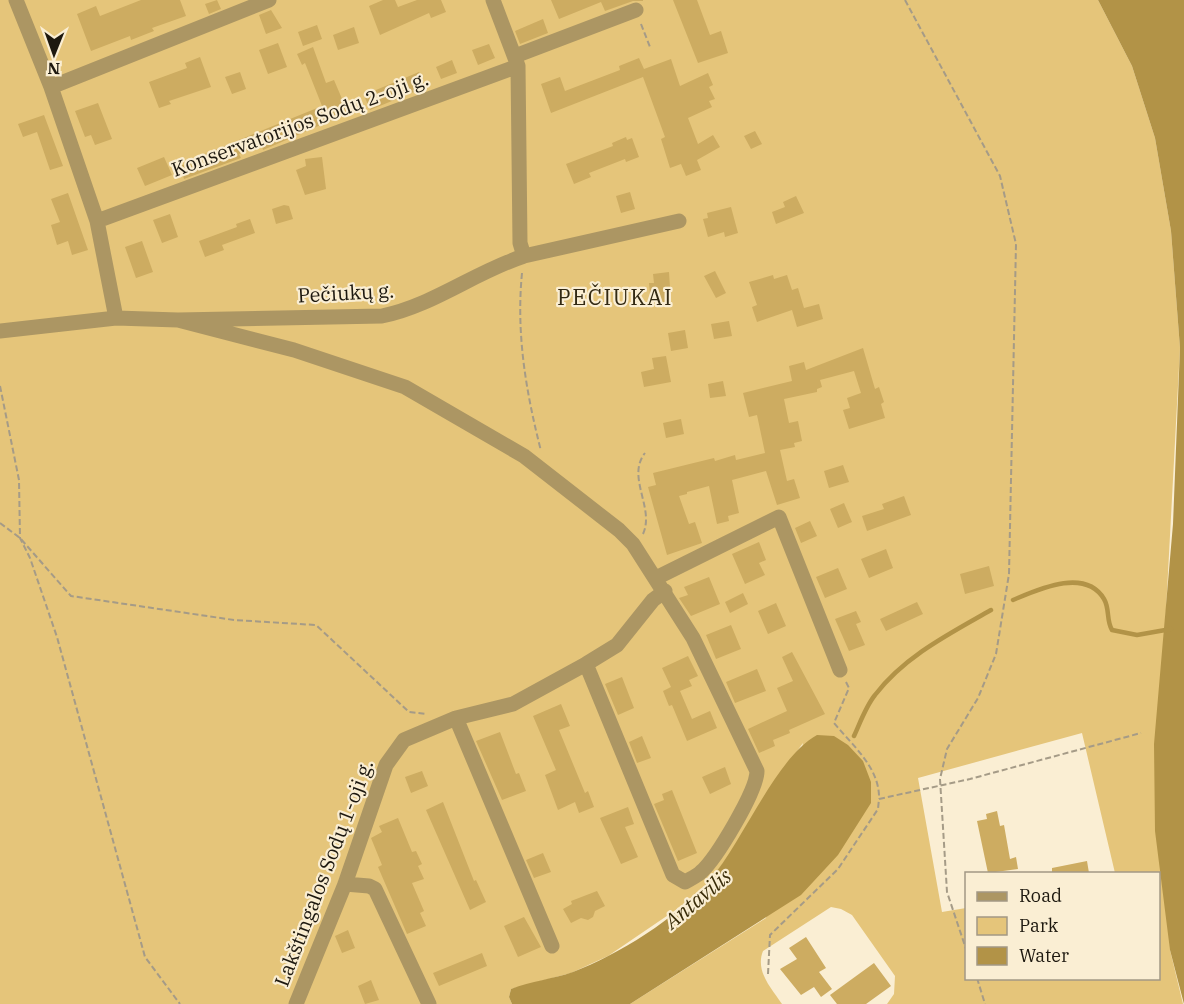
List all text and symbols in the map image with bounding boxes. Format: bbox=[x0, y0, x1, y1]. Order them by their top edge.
north arrow bbox=[24, 24, 84, 84]
text: N bbox=[47, 59, 60, 79]
street label: Konservatorijos Sodų 2-oji g. bbox=[168, 64, 432, 183]
street label: Pečiukų g. bbox=[297, 276, 395, 309]
district label: PEČIUKAI bbox=[557, 282, 673, 311]
street label: Lakštingalos Sodų 1-oji g. bbox=[268, 755, 379, 990]
water label: Antavilis bbox=[656, 862, 737, 936]
legend bbox=[965, 872, 1160, 980]
text: Road bbox=[1019, 884, 1062, 907]
text: Park bbox=[1019, 914, 1059, 937]
text: Water bbox=[1019, 944, 1069, 967]

